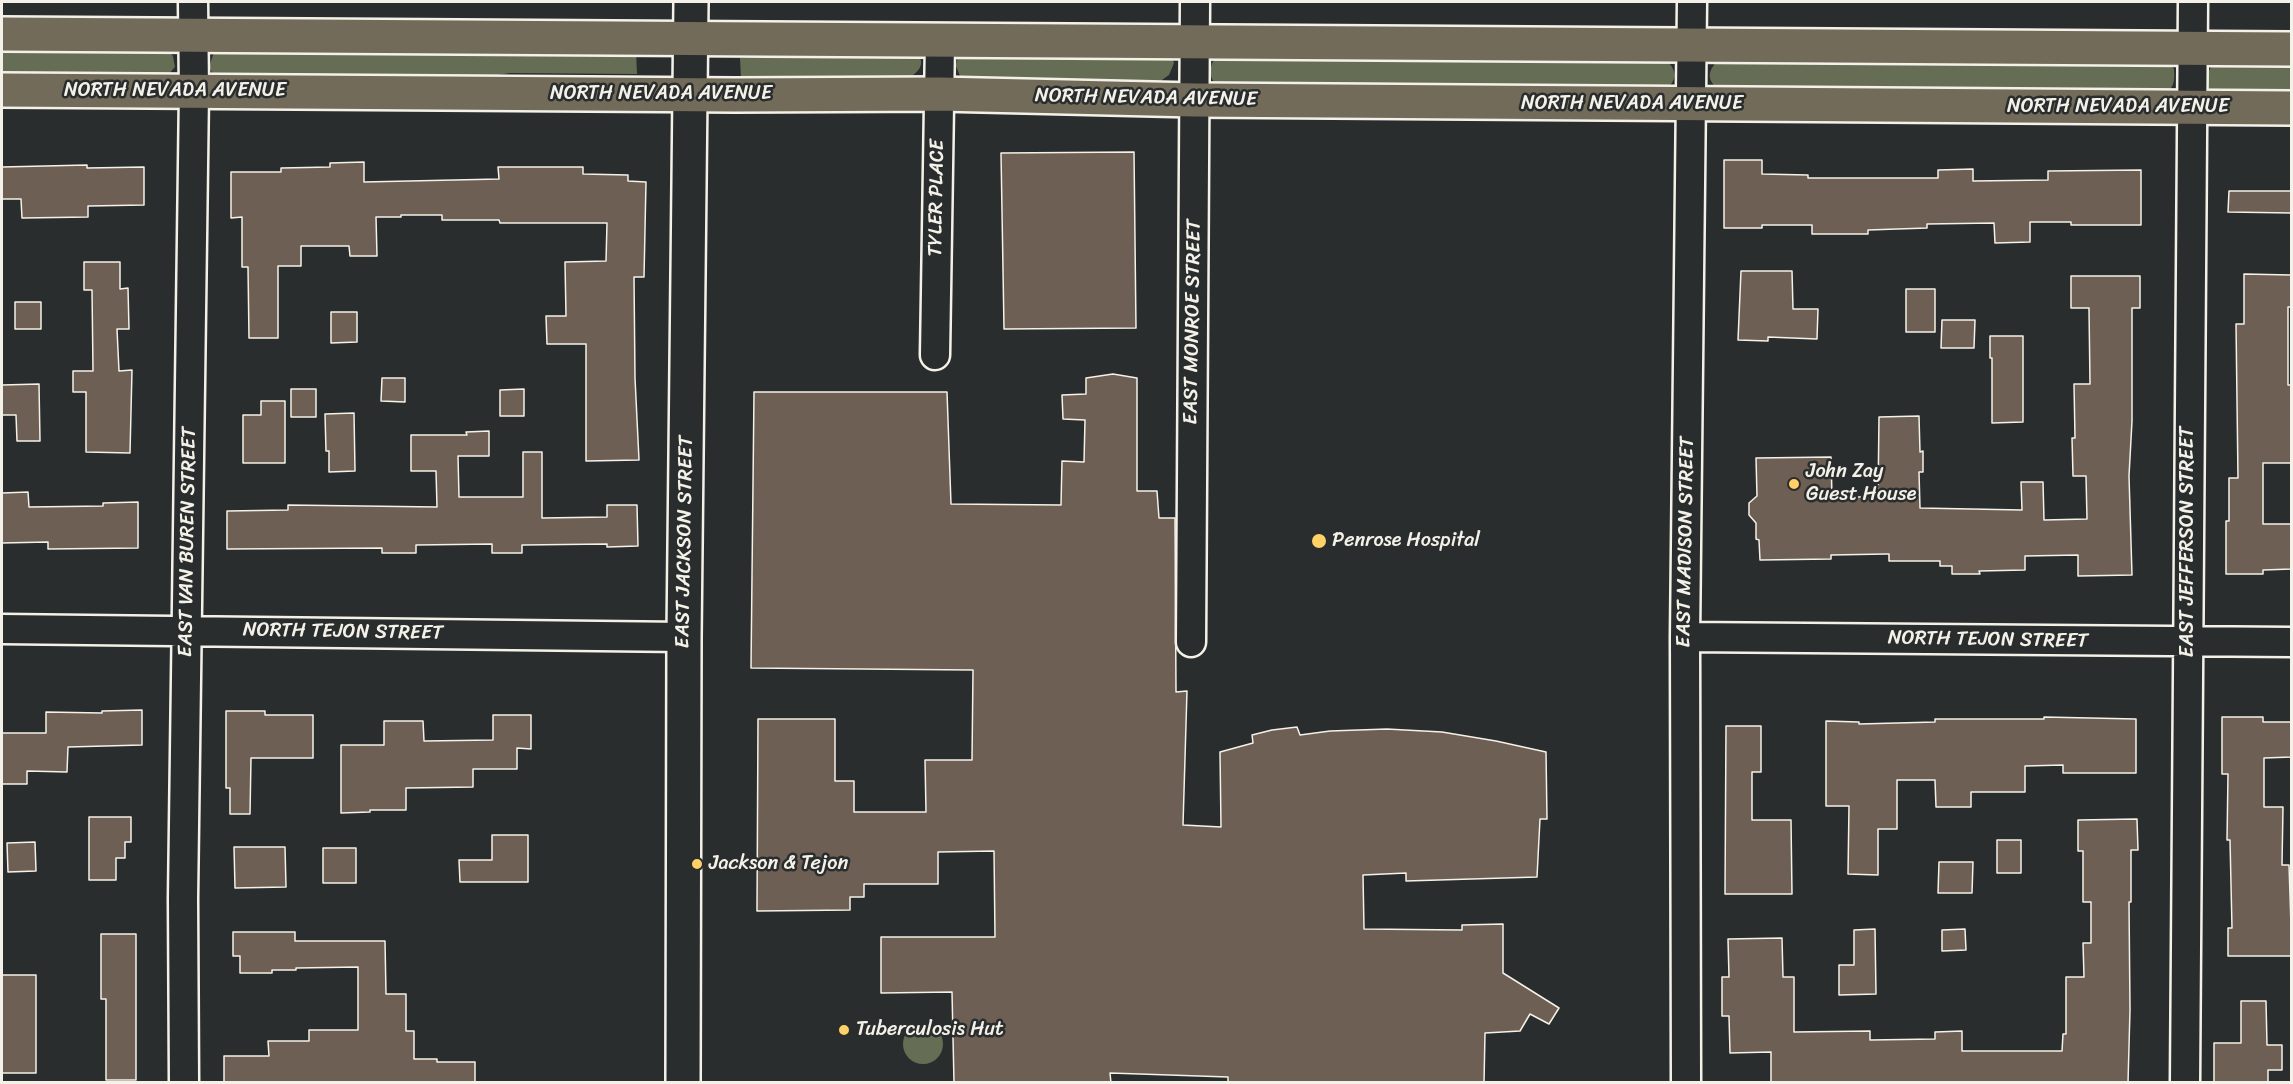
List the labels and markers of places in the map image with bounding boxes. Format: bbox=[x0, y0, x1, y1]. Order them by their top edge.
place label: John Zay Guest House bbox=[1806, 460, 1916, 507]
marker: John Zay Guest House bbox=[1787, 477, 1801, 491]
place label: Penrose Hospital bbox=[1332, 529, 1480, 553]
marker: Penrose Hospital bbox=[1310, 532, 1328, 550]
place label: Jackson & Tejon bbox=[709, 852, 848, 876]
marker: Jackson & Tejon bbox=[690, 857, 704, 871]
place label: Tuberculosis Hut bbox=[856, 1018, 1004, 1042]
marker: Tuberculosis Hut bbox=[837, 1023, 851, 1037]

